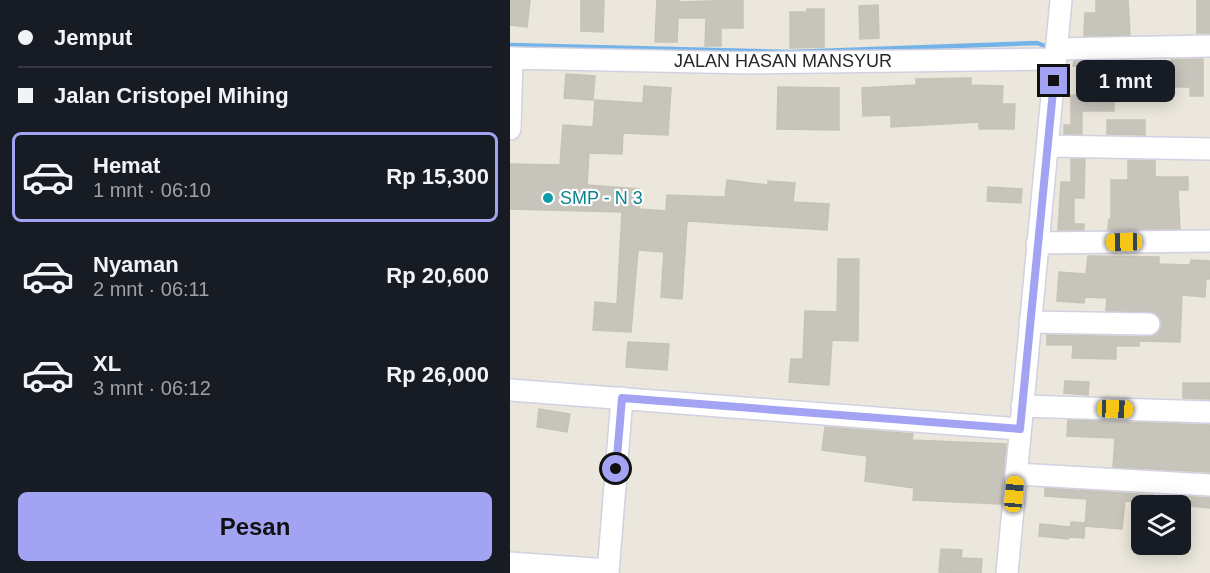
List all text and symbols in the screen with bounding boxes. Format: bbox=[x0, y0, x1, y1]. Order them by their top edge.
text: Jemput bbox=[54, 25, 132, 50]
street label: JALAN HASAN MANSYUR bbox=[674, 51, 892, 71]
callout: 1 mnt bbox=[1075, 60, 1174, 102]
route end bbox=[1040, 67, 1067, 94]
text: 1 mnt bbox=[1099, 70, 1152, 92]
text: Jalan Cristopel Mihing bbox=[54, 83, 289, 108]
icon: car bbox=[21, 150, 75, 204]
text: Hemat bbox=[93, 153, 160, 178]
text: Rp 15,300 bbox=[386, 164, 489, 189]
text: 1 mnt · 06:10 bbox=[93, 179, 211, 201]
place label: SMP - N 3 bbox=[560, 188, 643, 208]
marker: SMP - N 3 bbox=[541, 191, 555, 205]
car bbox=[1106, 233, 1142, 251]
icon: car bbox=[21, 249, 75, 303]
text: Nyaman bbox=[93, 252, 179, 277]
text: Rp 20,600 bbox=[386, 263, 489, 288]
text: 2 mnt · 06:11 bbox=[93, 278, 209, 300]
icon: car bbox=[21, 348, 75, 402]
text: XL bbox=[93, 351, 121, 376]
text: Rp 26,000 bbox=[386, 362, 489, 387]
text: 3 mnt · 06:12 bbox=[93, 377, 211, 399]
car bbox=[1097, 399, 1133, 419]
route start bbox=[602, 455, 629, 482]
car bbox=[1003, 475, 1025, 513]
button: Pesan bbox=[18, 492, 492, 561]
map controls bbox=[1131, 495, 1191, 555]
button: layers bbox=[1131, 495, 1191, 555]

